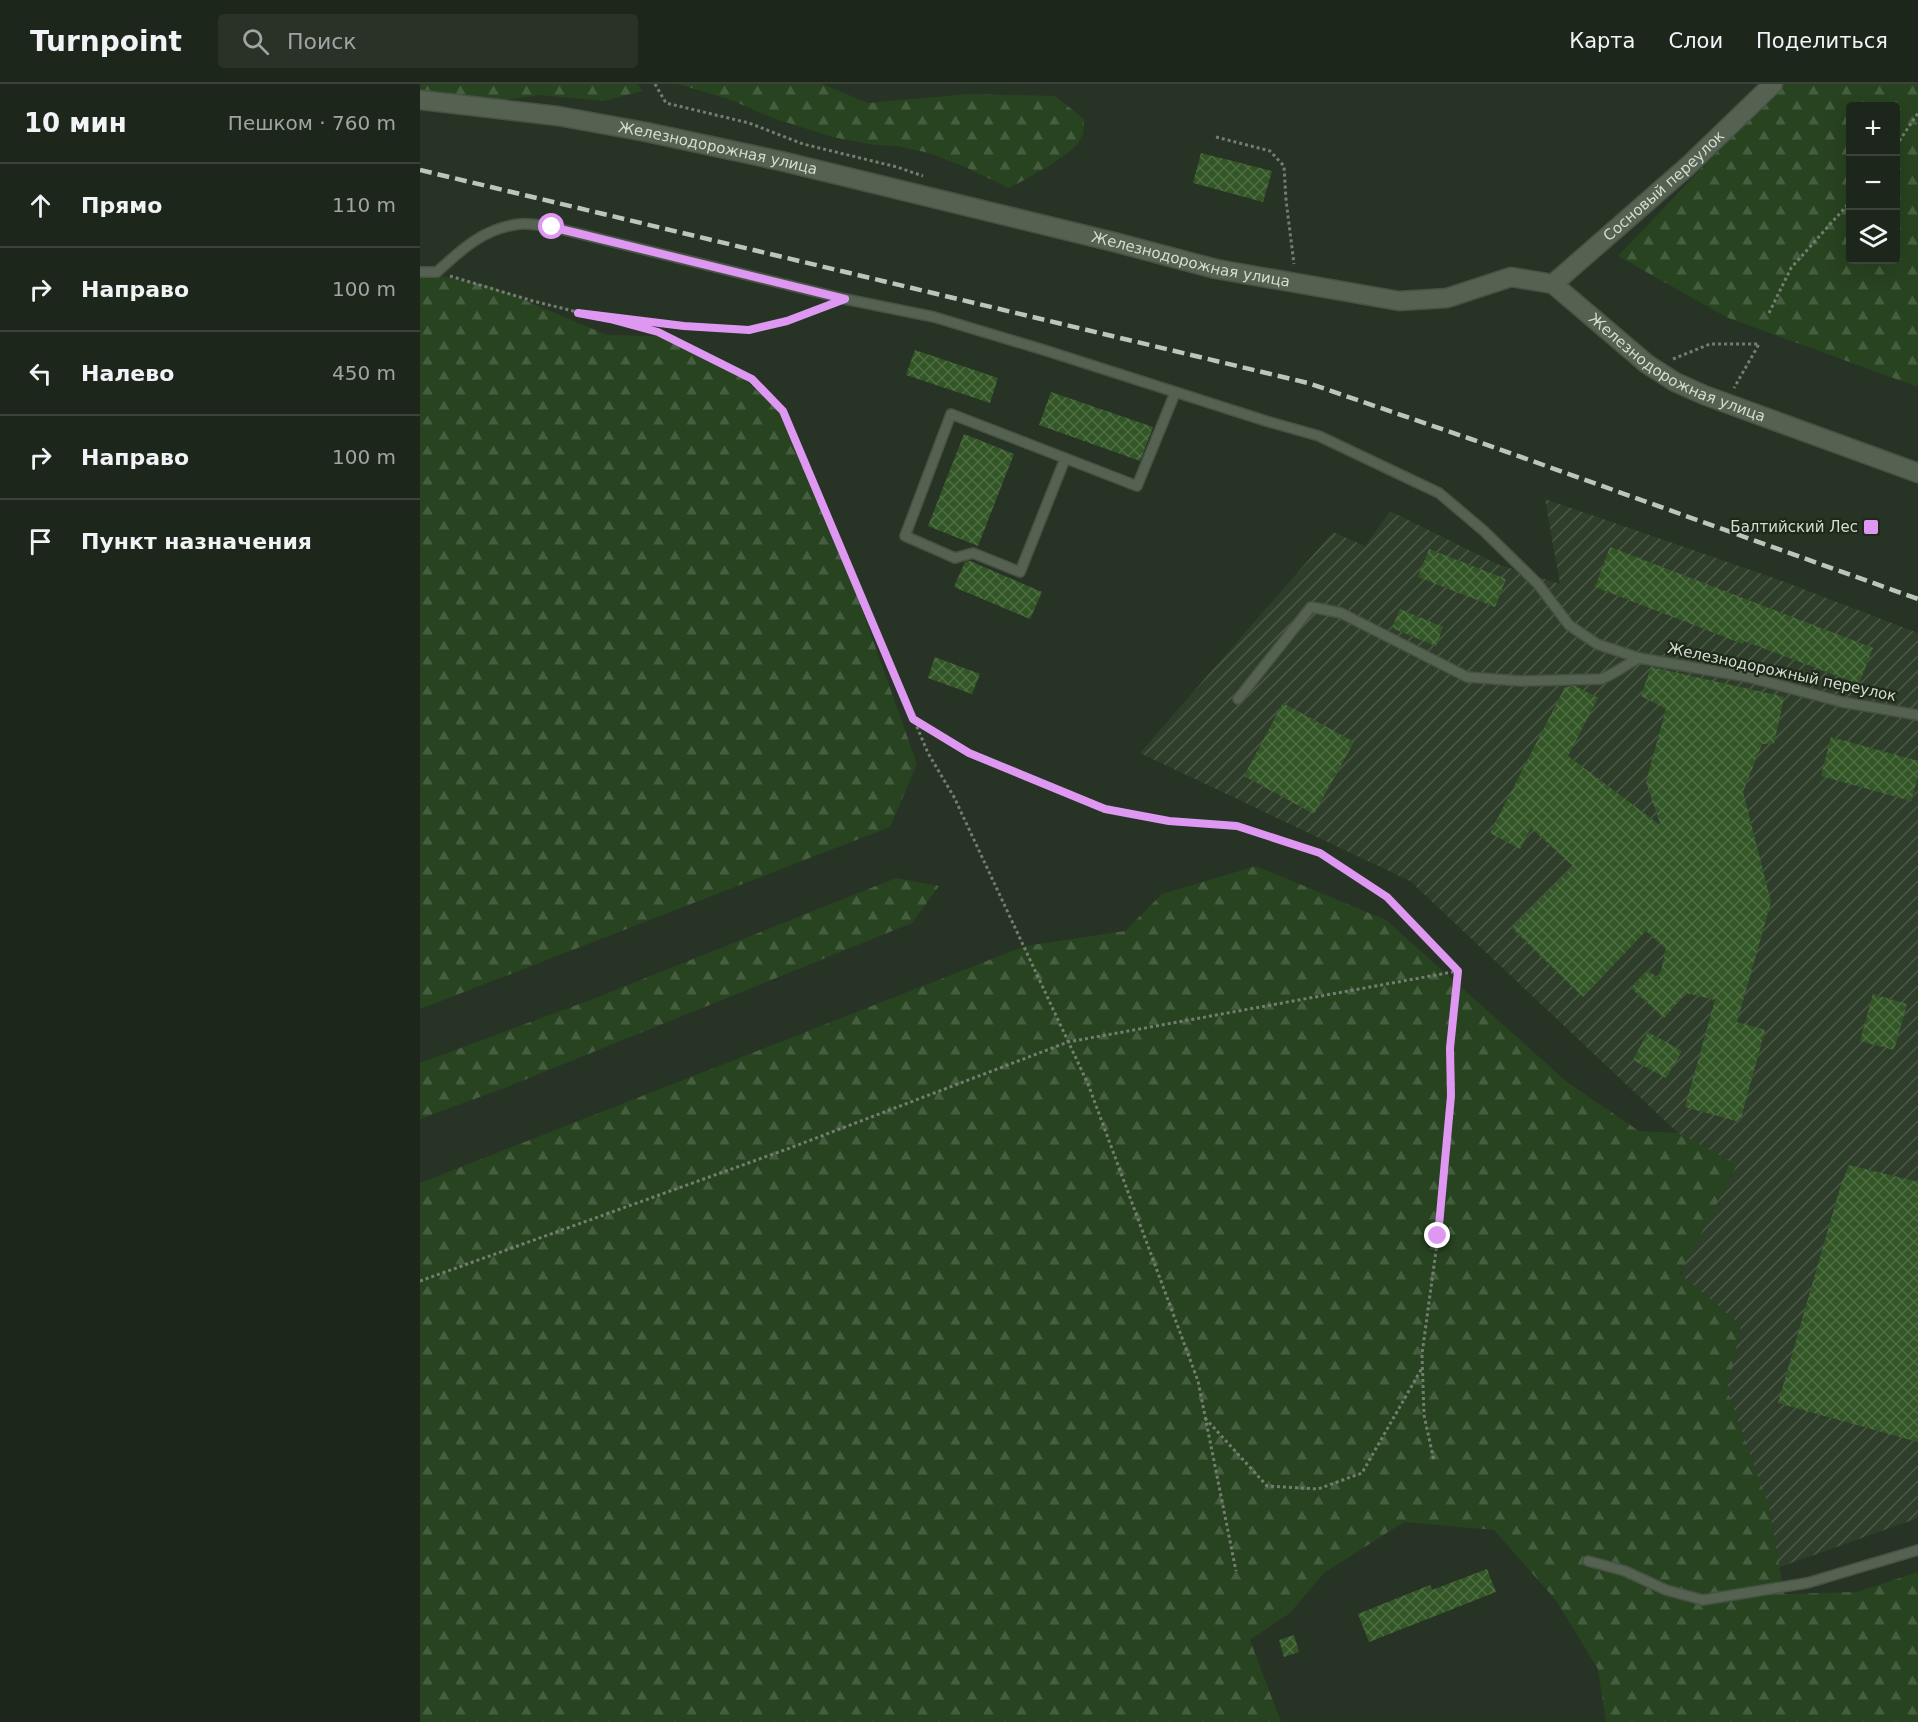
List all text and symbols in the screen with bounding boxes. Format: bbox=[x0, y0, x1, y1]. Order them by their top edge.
search box bbox=[218, 14, 638, 68]
text: Turnpoint bbox=[30, 25, 182, 58]
icon: search bbox=[239, 25, 272, 58]
text: Поиск bbox=[287, 29, 357, 54]
text: Карта bbox=[1569, 29, 1635, 53]
text: Слои bbox=[1668, 29, 1723, 53]
text: Поделиться bbox=[1756, 29, 1888, 53]
map controls bbox=[1846, 102, 1900, 264]
button: + bbox=[1846, 102, 1900, 156]
text: 10 мин bbox=[24, 108, 127, 138]
text: Пешком · 760 m bbox=[228, 111, 396, 135]
street label: Железнодорожная улица bbox=[617, 118, 819, 179]
street label: Сосновый переулок bbox=[1600, 127, 1728, 245]
button: − bbox=[1846, 156, 1900, 210]
icon: ahead bbox=[24, 189, 57, 222]
text: Прямо bbox=[81, 193, 162, 218]
text: 110 m bbox=[332, 193, 396, 217]
button: layers bbox=[1846, 210, 1900, 264]
route start bbox=[538, 213, 564, 239]
street label: Железнодорожная улица bbox=[1090, 228, 1292, 291]
icon: right bbox=[24, 273, 57, 306]
text: Направо bbox=[81, 277, 189, 302]
text: 100 m bbox=[332, 277, 396, 301]
street label: Железнодорожная улица bbox=[1585, 309, 1768, 426]
icon: left bbox=[24, 357, 57, 390]
text: Налево bbox=[81, 361, 174, 386]
text: 450 m bbox=[332, 361, 396, 385]
icon: right bbox=[24, 441, 57, 474]
text: Направо bbox=[81, 445, 189, 470]
text: 100 m bbox=[332, 445, 396, 469]
place label: Балтийский Лес bbox=[1730, 518, 1858, 536]
marker: Балтийский Лес bbox=[1862, 518, 1880, 536]
icon: arrive bbox=[24, 525, 57, 558]
text: Пункт назначения bbox=[81, 529, 312, 554]
street label: Железнодорожный переулок bbox=[1666, 639, 1898, 705]
route end bbox=[1424, 1222, 1450, 1248]

